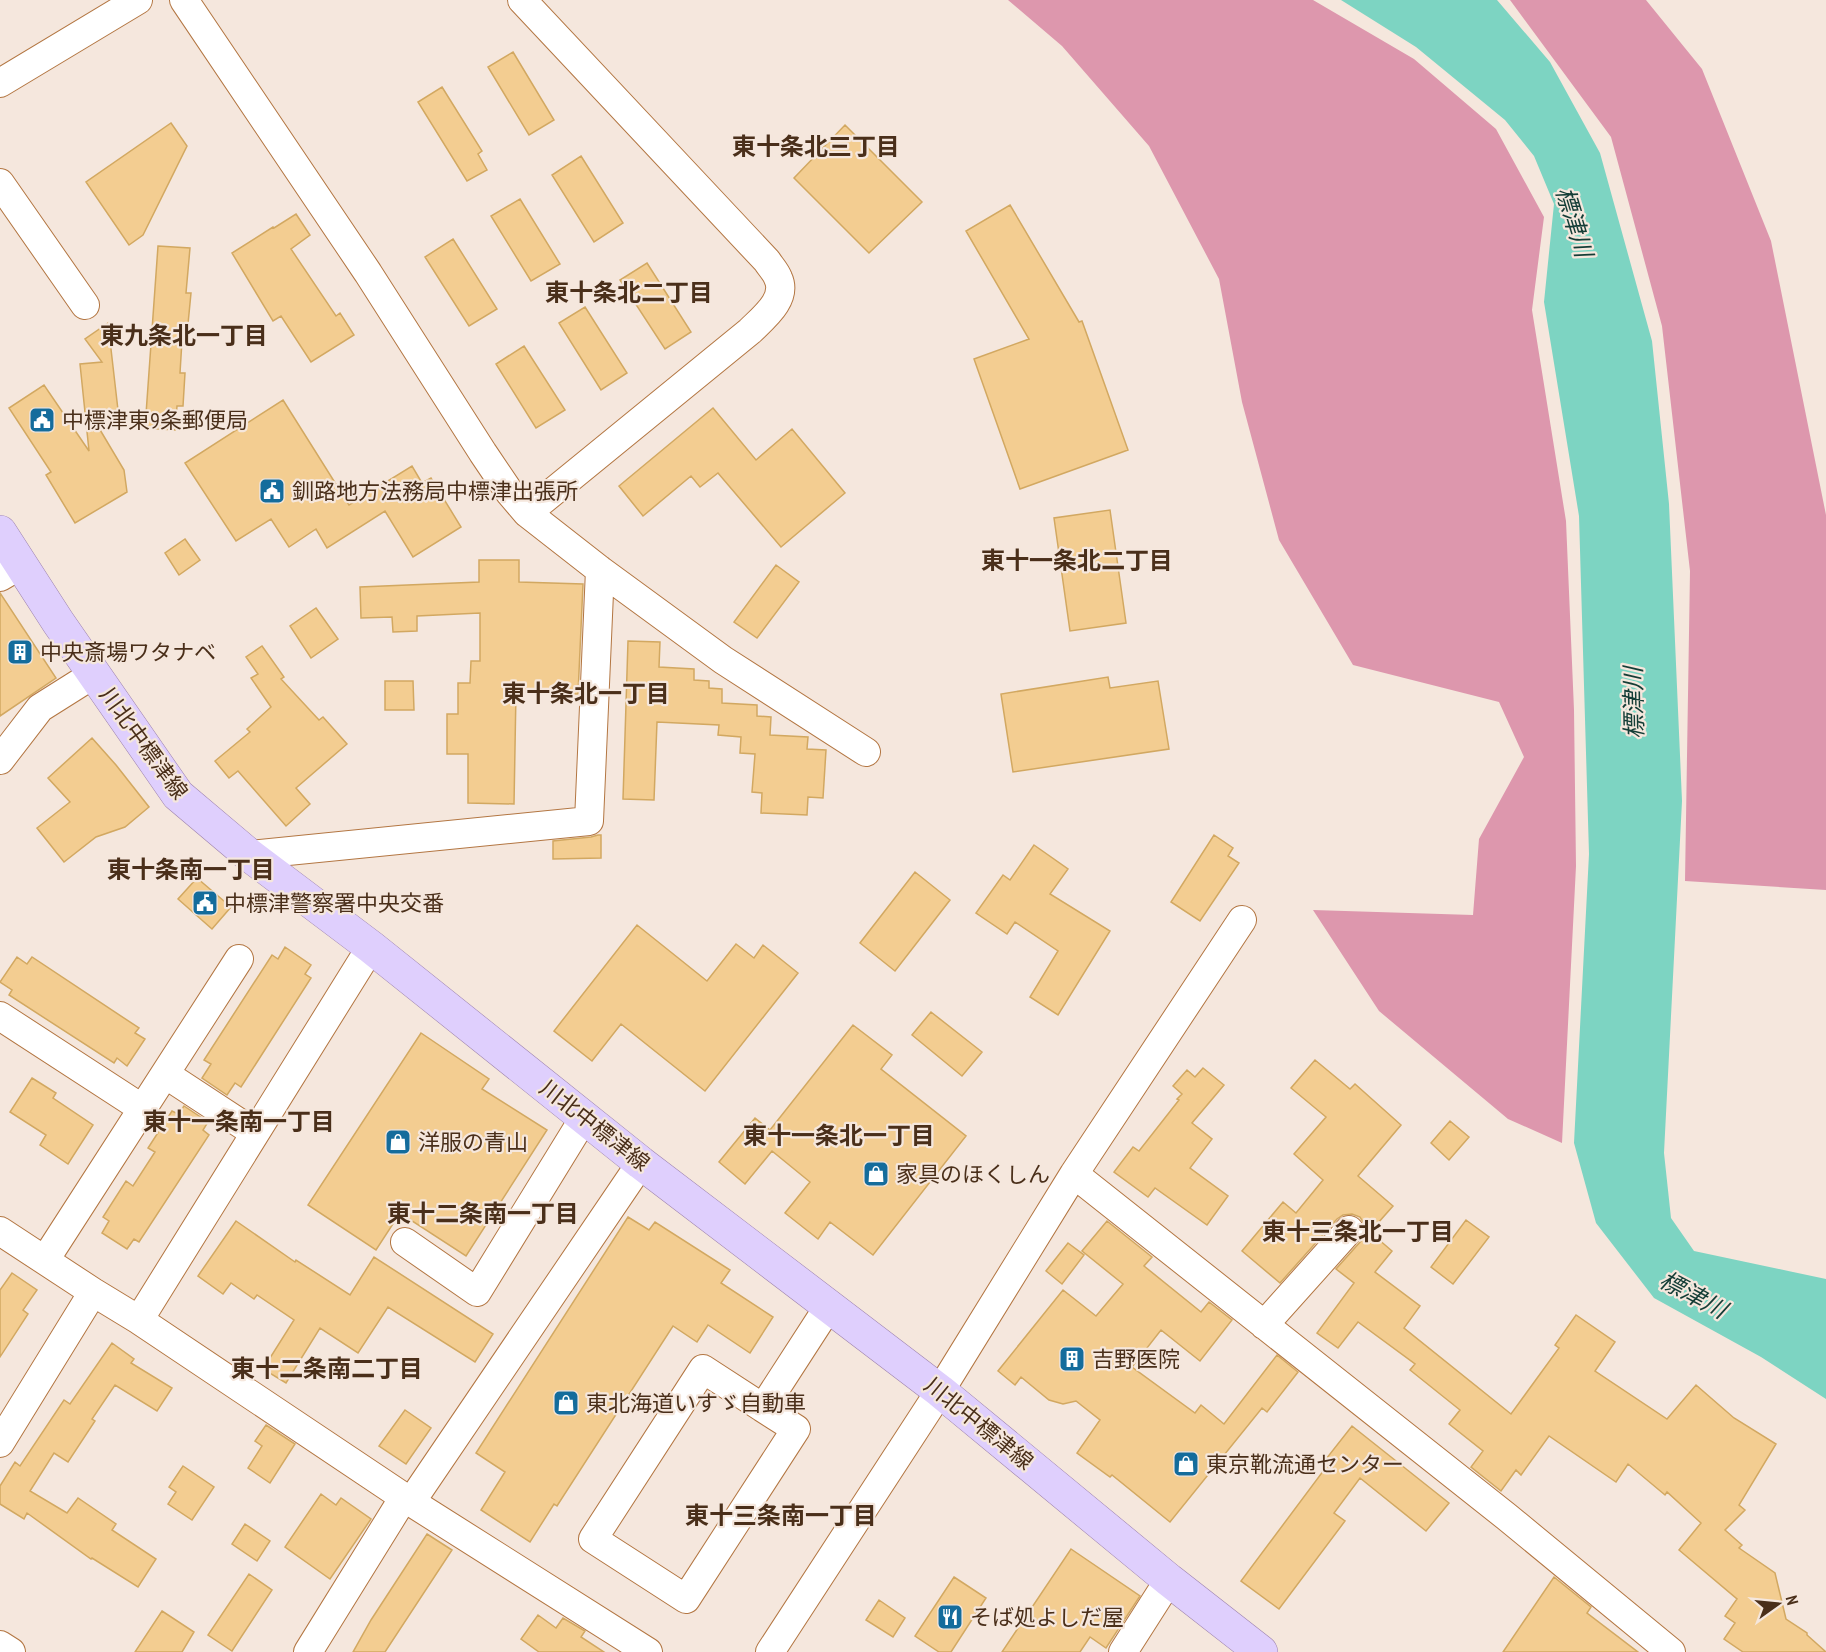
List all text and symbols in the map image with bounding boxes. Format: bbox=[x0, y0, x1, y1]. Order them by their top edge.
district label: 東十条北三丁目 bbox=[732, 131, 900, 162]
water label: 標津川 bbox=[1549, 183, 1601, 264]
district label: 東十条北二丁目 bbox=[545, 277, 713, 308]
district label: 東九条北一丁目 bbox=[100, 320, 268, 351]
public building icon: 中標津東9条郵便局 bbox=[27, 405, 57, 435]
place label: 中標津東9条郵便局 bbox=[62, 406, 248, 434]
public building icon: 釧路地方法務局中標津出張所 bbox=[257, 476, 287, 506]
place label: 釧路地方法務局中標津出張所 bbox=[292, 477, 578, 505]
district label: 東十一条北二丁目 bbox=[981, 545, 1173, 576]
building icon: 中央斎場ワタナベ bbox=[5, 637, 35, 667]
place label: 中央斎場ワタナベ bbox=[40, 638, 216, 666]
water label: 標津川 bbox=[1617, 664, 1650, 739]
district label: 東十条北一丁目 bbox=[502, 678, 670, 709]
street label: 川北中標津線 bbox=[94, 681, 194, 805]
district label: 東十条南一丁目 bbox=[107, 854, 275, 885]
public building icon: 中標津警察署中央交番 bbox=[190, 888, 220, 918]
place label: 中標津警察署中央交番 bbox=[224, 889, 444, 917]
street label: 川北中標津線 bbox=[534, 1073, 656, 1177]
district label: 東十一条南一丁目 bbox=[143, 1106, 335, 1137]
district label: 東十一条北一丁目 bbox=[743, 1120, 935, 1151]
shop icon: 洋服の青山 bbox=[383, 1127, 413, 1157]
place label: 洋服の青山 bbox=[418, 1128, 528, 1156]
shop icon: 家具のほくしん bbox=[861, 1159, 891, 1189]
place label: 家具のほくしん bbox=[896, 1160, 1050, 1188]
district label: 東十二条南一丁目 bbox=[387, 1198, 579, 1229]
district label: 東十三条北一丁目 bbox=[1262, 1216, 1454, 1247]
water label: 標津川 bbox=[1654, 1264, 1735, 1327]
building icon: 吉野医院 bbox=[1057, 1344, 1087, 1374]
place label: 吉野医院 bbox=[1092, 1345, 1180, 1373]
district label: 東十二条南二丁目 bbox=[231, 1353, 423, 1384]
street label: 川北中標津線 bbox=[919, 1371, 1039, 1475]
shop icon: 東北海道いすゞ自動車 bbox=[551, 1388, 581, 1418]
place label: 東北海道いすゞ自動車 bbox=[586, 1389, 806, 1417]
shop icon: 東京靴流通センター bbox=[1171, 1449, 1201, 1479]
place label: 東京靴流通センター bbox=[1206, 1450, 1404, 1478]
district label: 東十三条南一丁目 bbox=[685, 1500, 877, 1531]
north arrow bbox=[1748, 1574, 1808, 1634]
text: N bbox=[1782, 1593, 1803, 1607]
restaurant icon: そば処よしだ屋 bbox=[935, 1602, 965, 1632]
place label: そば処よしだ屋 bbox=[970, 1603, 1124, 1631]

